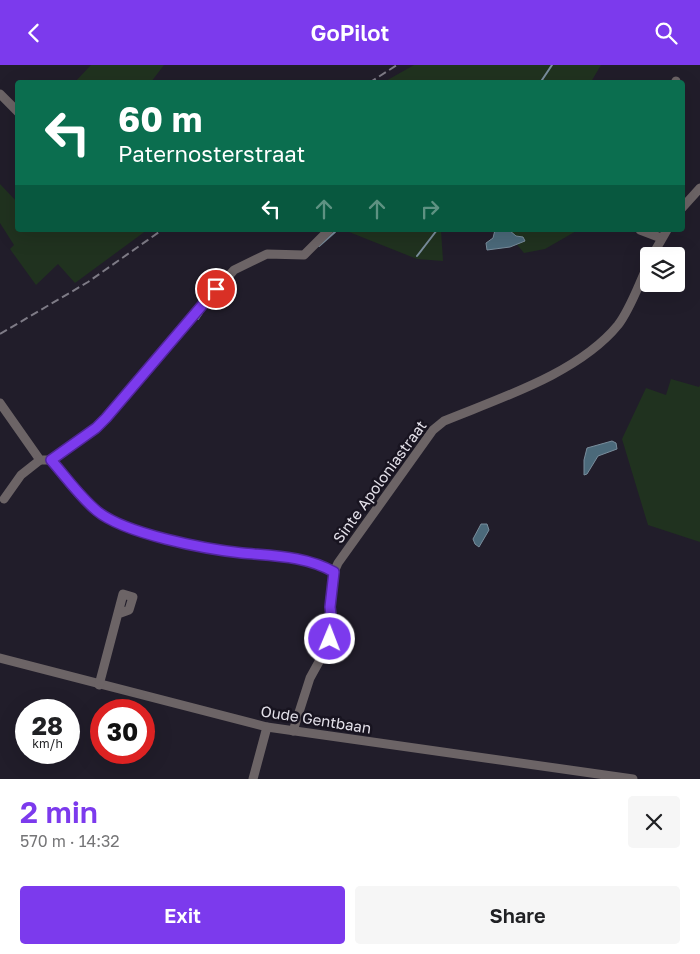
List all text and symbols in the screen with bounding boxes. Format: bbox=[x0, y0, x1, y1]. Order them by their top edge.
icon: back bbox=[20, 19, 48, 47]
text: GoPilot bbox=[311, 19, 389, 46]
icon: search bbox=[652, 19, 680, 47]
text: 60 m bbox=[118, 98, 202, 140]
icon: left bbox=[35, 100, 100, 165]
text: Paternosterstraat bbox=[118, 140, 305, 167]
icon: left bbox=[257, 195, 285, 223]
icon: ahead bbox=[310, 195, 338, 223]
icon: ahead bbox=[363, 195, 391, 223]
icon: right bbox=[416, 195, 444, 223]
map controls bbox=[640, 247, 685, 292]
button: layers bbox=[640, 247, 685, 292]
pin bbox=[195, 268, 237, 310]
icon: arrive bbox=[202, 275, 230, 303]
street label: Sinte Apoloniastraat bbox=[329, 417, 430, 546]
position arrow bbox=[303, 612, 355, 664]
speed limit sign: 30 bbox=[90, 699, 155, 764]
street label: Oude Gentbaan bbox=[260, 701, 373, 737]
text: 28 bbox=[32, 710, 63, 741]
text: km/h bbox=[32, 736, 63, 751]
text: 2 min bbox=[20, 794, 98, 830]
button: close bbox=[628, 796, 680, 848]
text: 570 m · 14:32 bbox=[20, 831, 120, 851]
button: Exit bbox=[20, 886, 345, 944]
button: Share bbox=[355, 886, 680, 944]

